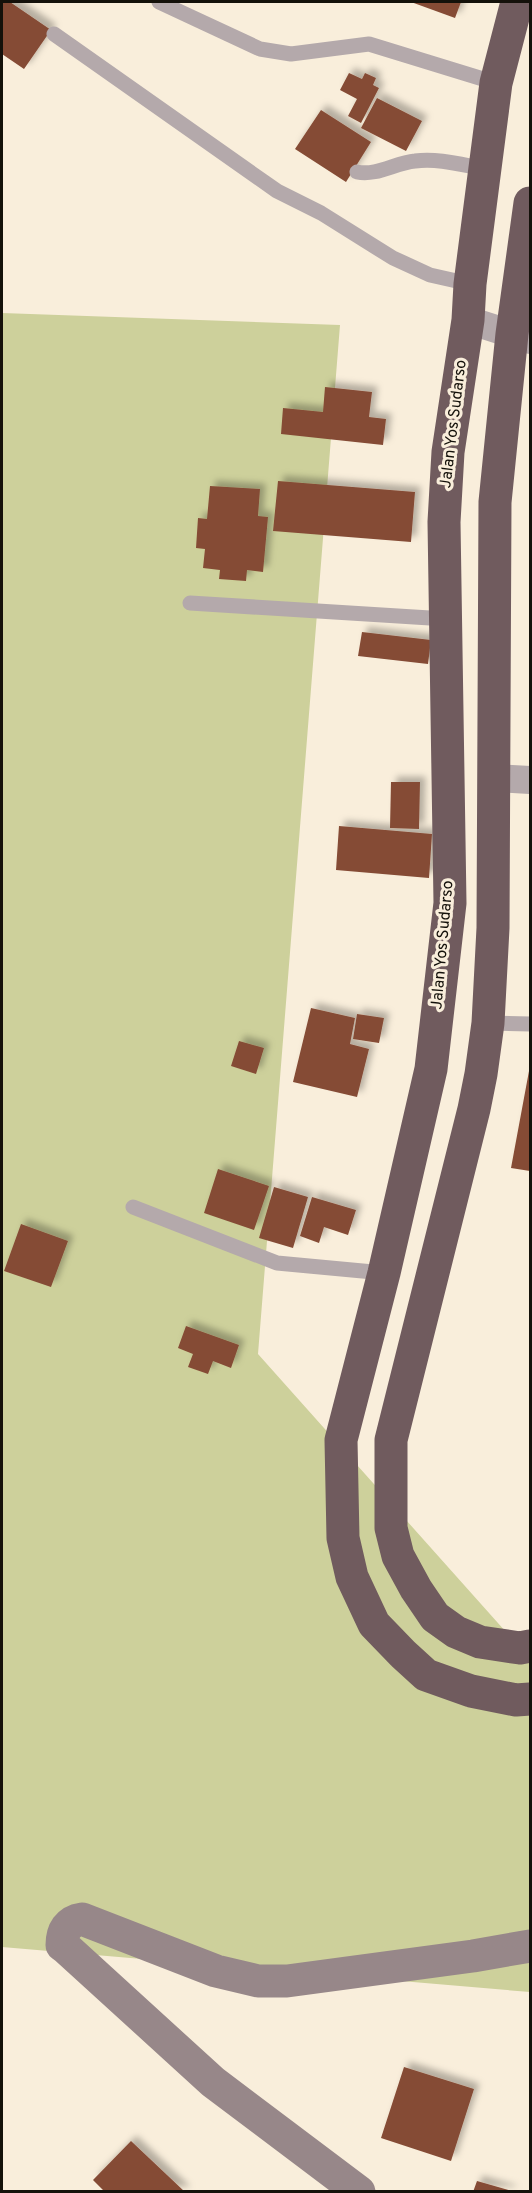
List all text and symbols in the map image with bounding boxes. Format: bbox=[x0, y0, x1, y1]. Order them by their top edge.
street label: Jalan Yos Sudarso bbox=[436, 359, 472, 489]
street label: Jalan Yos Sudarso bbox=[427, 880, 459, 1010]

